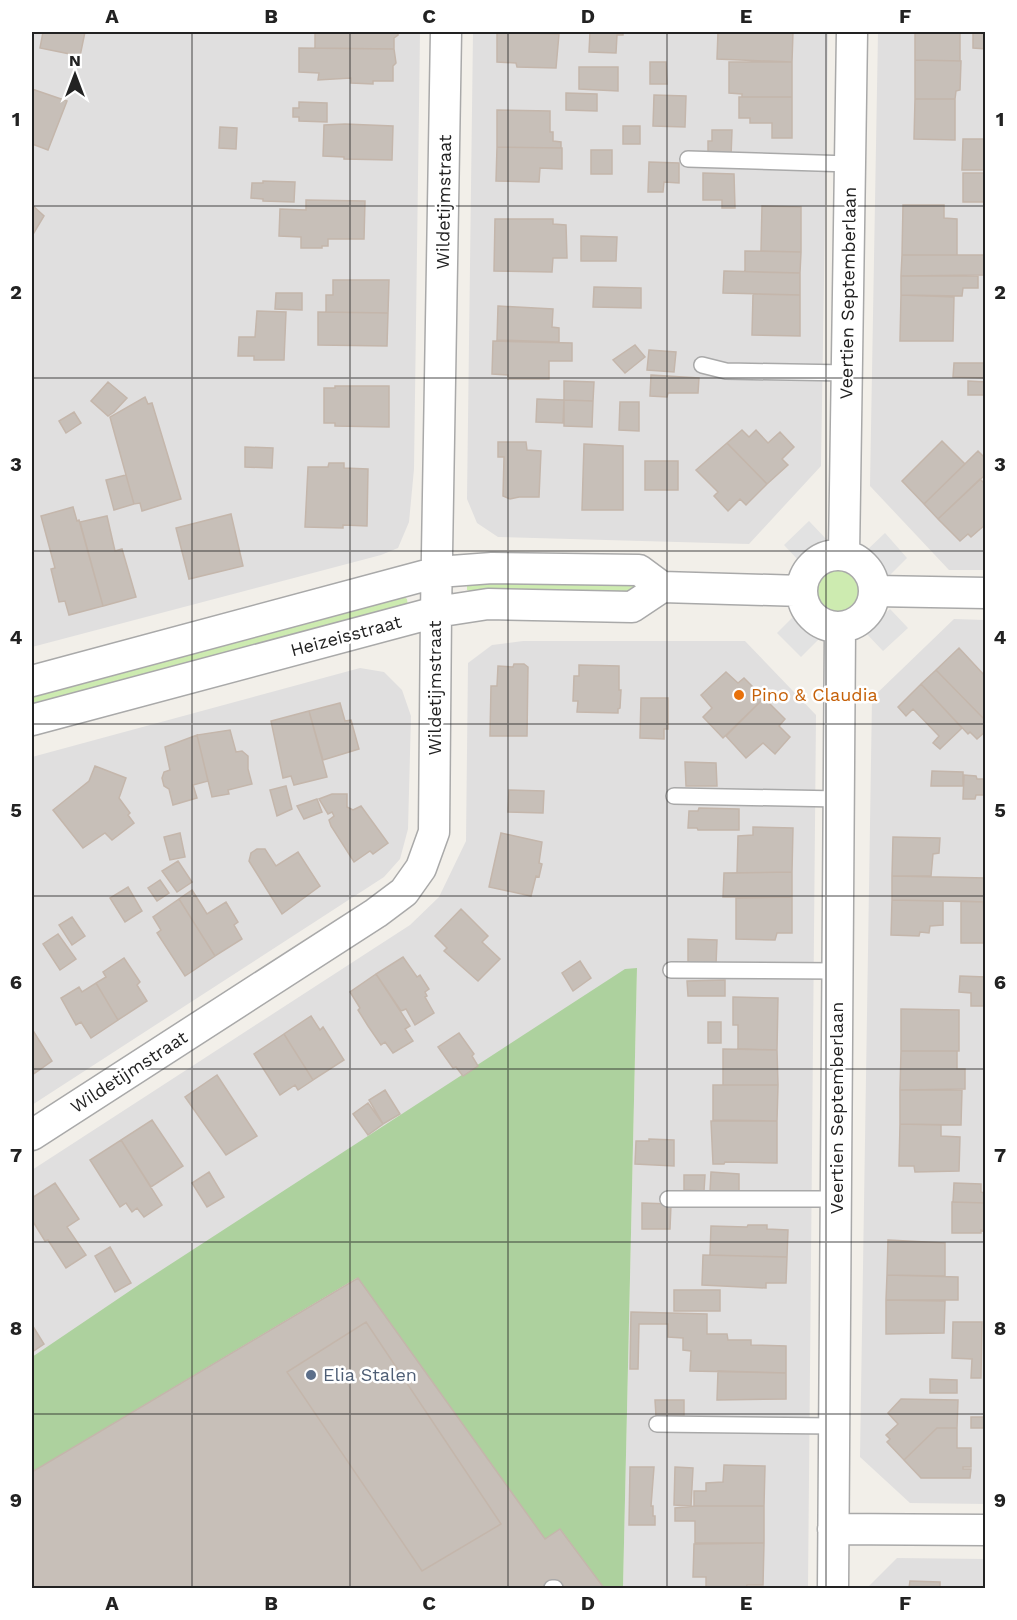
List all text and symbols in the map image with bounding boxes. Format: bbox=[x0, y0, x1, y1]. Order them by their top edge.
text: A bbox=[105, 4, 119, 28]
text: B bbox=[264, 4, 278, 28]
text: C bbox=[422, 4, 436, 28]
text: D bbox=[581, 4, 595, 28]
text: E bbox=[740, 4, 752, 28]
text: F bbox=[899, 4, 911, 28]
north arrow bbox=[45, 45, 105, 105]
text: N bbox=[69, 51, 81, 70]
text: 1 bbox=[12, 107, 20, 131]
text: 1 bbox=[996, 107, 1004, 131]
street label: Wildetijmstraat bbox=[432, 134, 455, 270]
street label: Veertien Septemberlaan bbox=[835, 187, 860, 399]
text: 2 bbox=[10, 280, 22, 304]
text: 2 bbox=[994, 280, 1006, 304]
text: 3 bbox=[10, 452, 22, 476]
text: 3 bbox=[994, 452, 1006, 476]
street label: Heizeisstraat bbox=[288, 610, 404, 660]
street label: Wildetijmstraat bbox=[424, 620, 445, 755]
text: 4 bbox=[10, 625, 23, 649]
text: 4 bbox=[994, 625, 1007, 649]
place label: Pino & Claudia bbox=[751, 684, 878, 705]
marker: Pino & Claudia bbox=[732, 688, 746, 702]
text: 5 bbox=[10, 798, 22, 822]
text: 5 bbox=[994, 798, 1006, 822]
text: 6 bbox=[10, 970, 22, 994]
text: 6 bbox=[994, 970, 1006, 994]
street label: Veertien Septemberlaan bbox=[826, 1002, 847, 1214]
street label: Wildetijmstraat bbox=[66, 1026, 191, 1117]
text: 7 bbox=[10, 1143, 22, 1167]
text: 7 bbox=[994, 1143, 1006, 1167]
text: 8 bbox=[10, 1316, 22, 1340]
text: 8 bbox=[994, 1316, 1006, 1340]
place label: Elia Stalen bbox=[323, 1364, 417, 1385]
marker: Elia Stalen bbox=[304, 1368, 318, 1382]
text: 9 bbox=[10, 1488, 22, 1512]
text: 9 bbox=[994, 1488, 1006, 1512]
text: A bbox=[105, 1591, 119, 1615]
text: B bbox=[264, 1591, 278, 1615]
text: C bbox=[422, 1591, 436, 1615]
text: D bbox=[581, 1591, 595, 1615]
text: E bbox=[740, 1591, 752, 1615]
text: F bbox=[899, 1591, 911, 1615]

